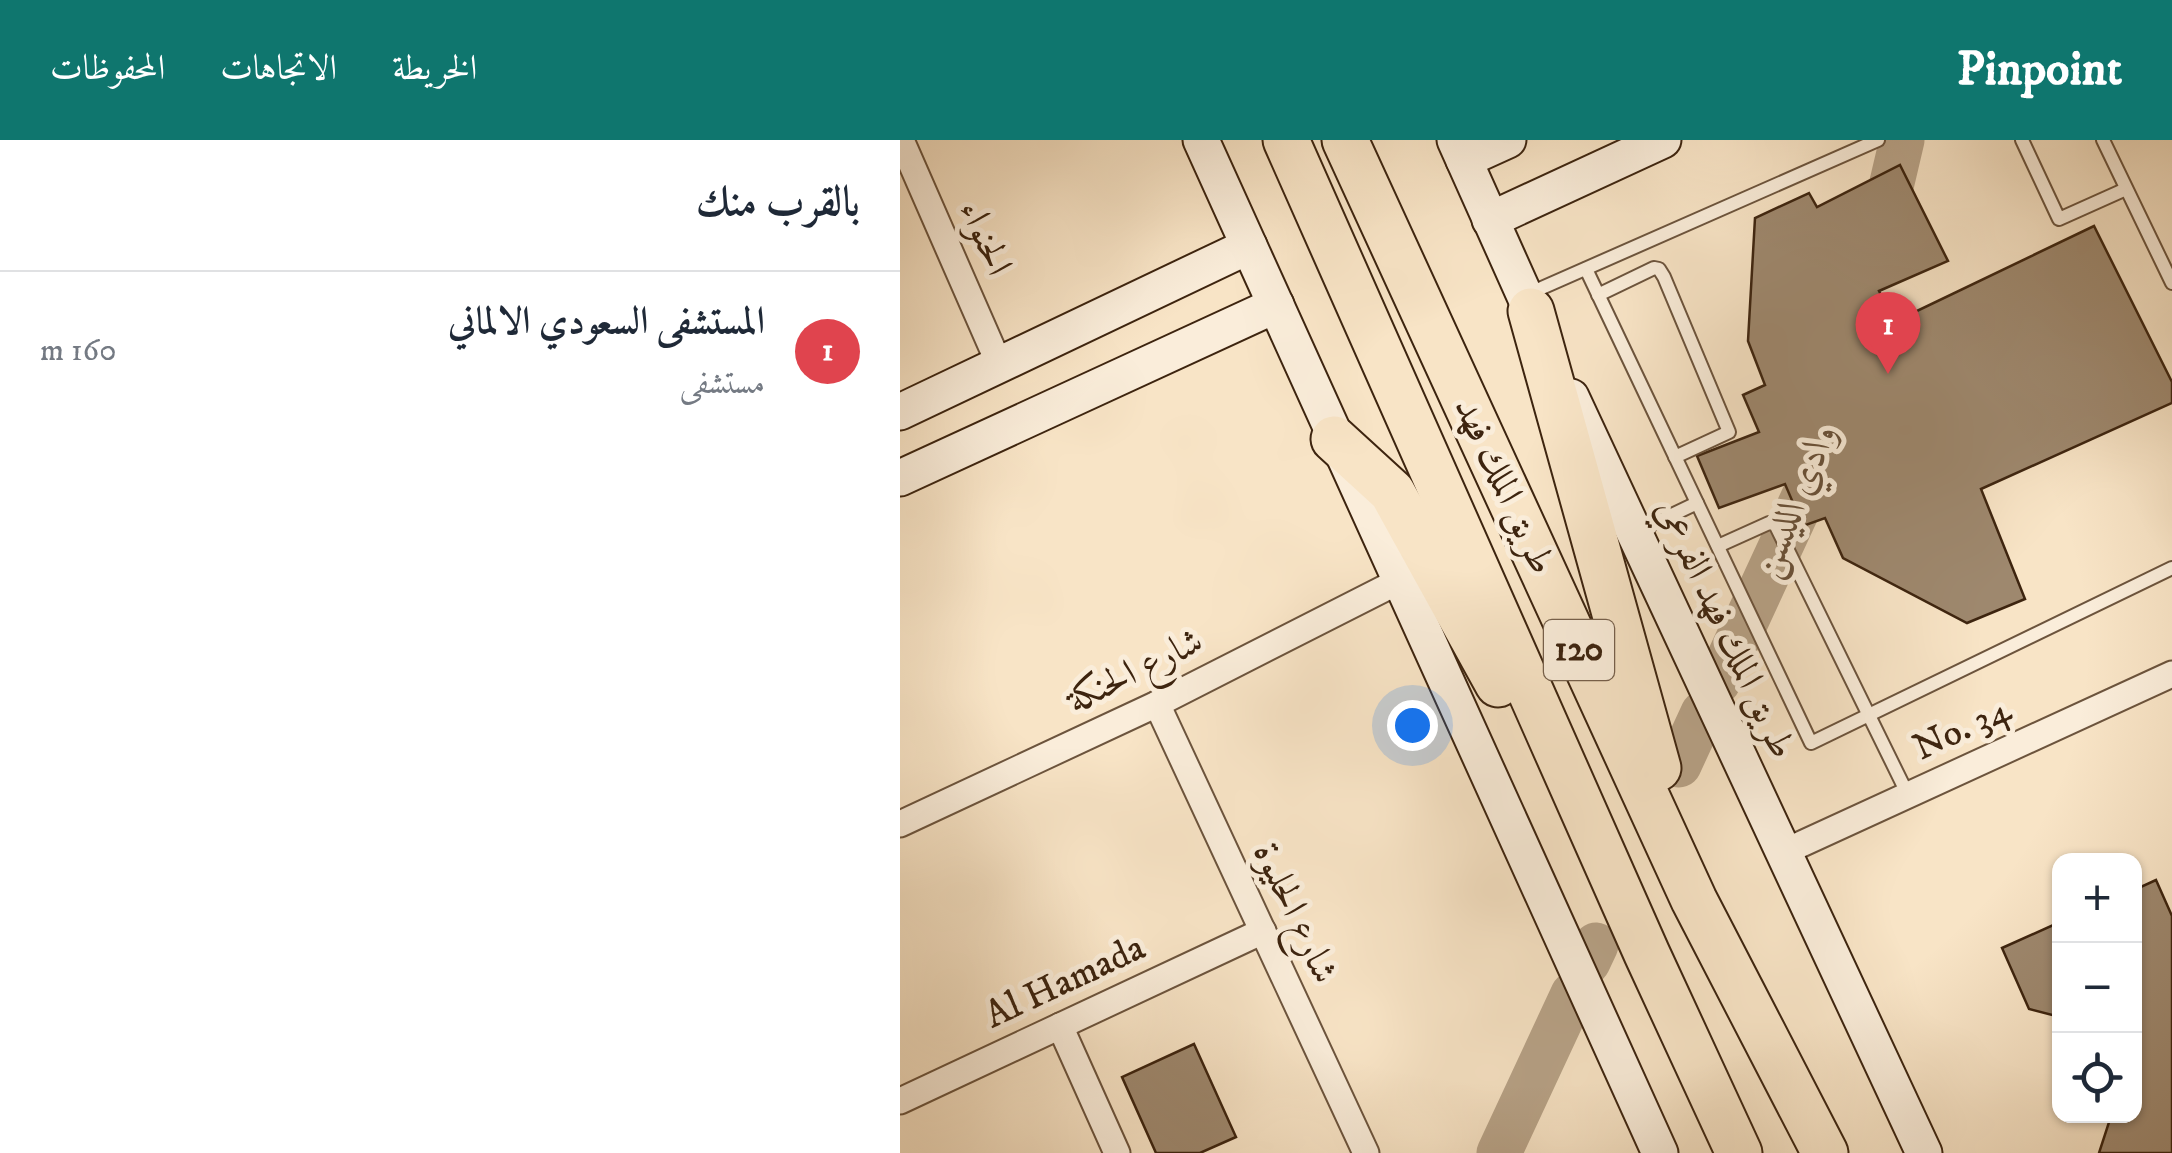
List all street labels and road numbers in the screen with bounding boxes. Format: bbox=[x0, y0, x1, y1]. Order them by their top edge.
street label: الحنواء bbox=[947, 193, 1023, 283]
street label: طريق الملك فهد bbox=[1442, 390, 1566, 582]
street label: طريق الملك فهد الفرعي bbox=[1639, 491, 1806, 769]
street label: شارع الحنكة bbox=[1057, 617, 1213, 730]
road number: 120 bbox=[1544, 620, 1614, 680]
street label: No. 34 bbox=[1906, 685, 2019, 772]
street label: شارع الحليوة bbox=[1237, 835, 1348, 993]
street label: Al Hamada bbox=[977, 924, 1153, 1040]

